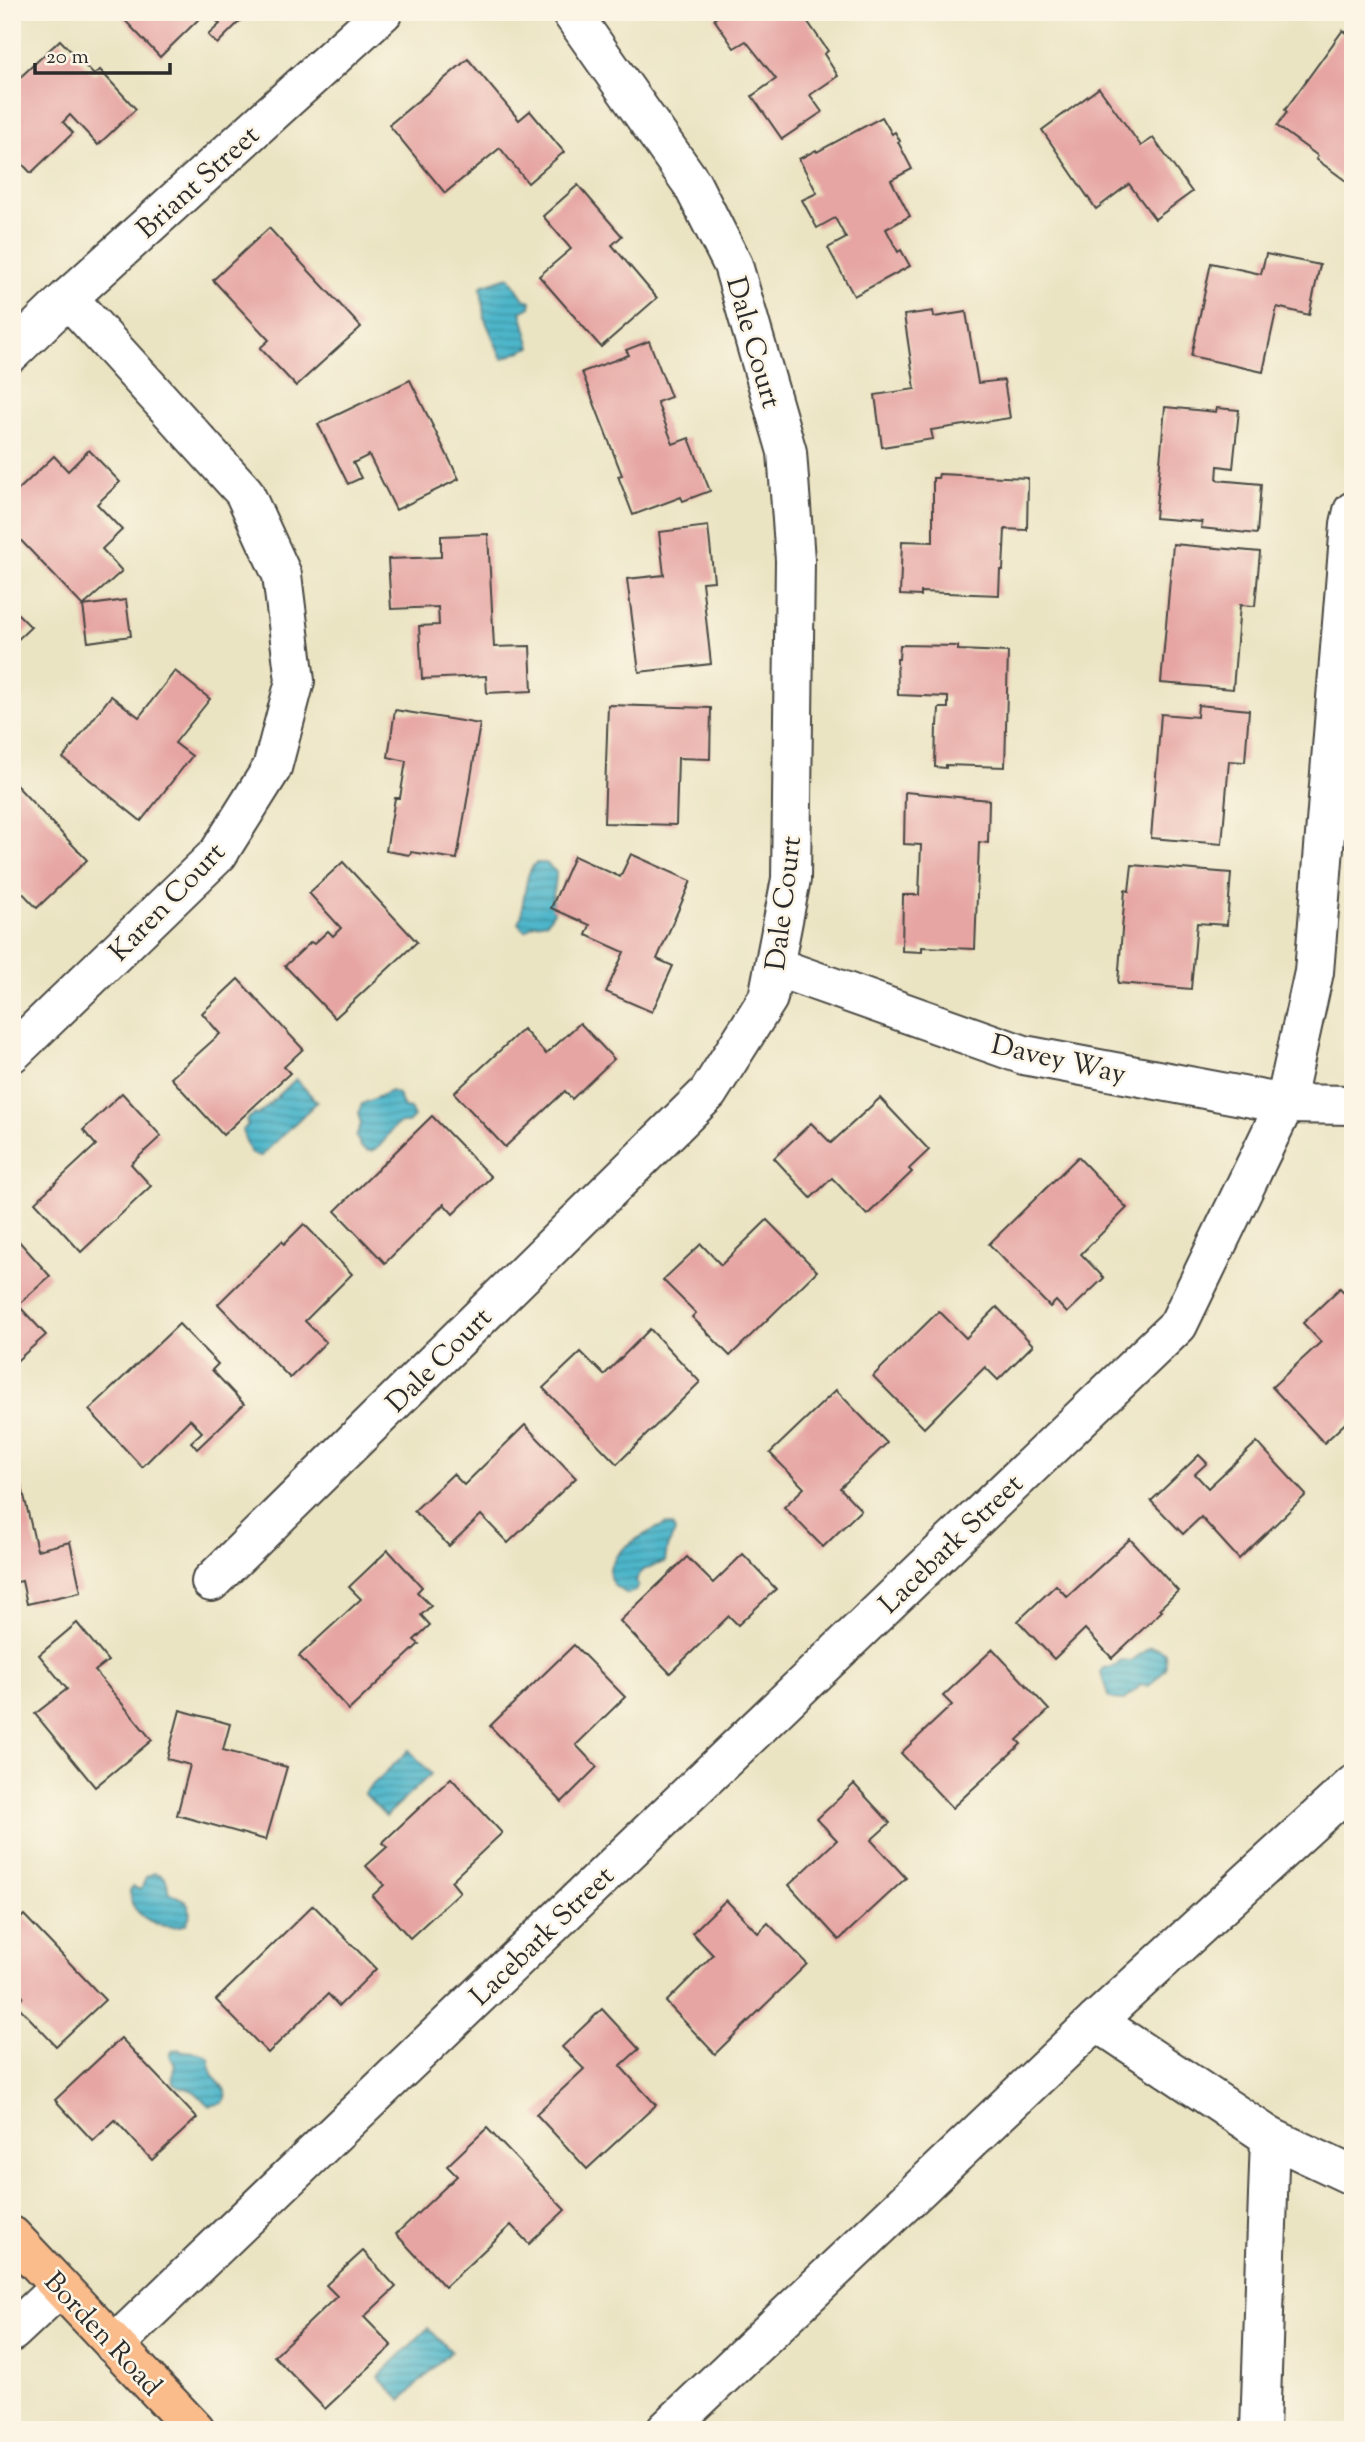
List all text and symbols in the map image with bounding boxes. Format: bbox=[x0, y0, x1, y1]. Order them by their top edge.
scale bar bbox=[35, 32, 170, 76]
text: 20 m bbox=[46, 43, 89, 73]
street label: Briant Street bbox=[129, 117, 270, 249]
street label: Dale Court bbox=[714, 272, 790, 414]
street label: Karen Court bbox=[101, 834, 236, 972]
street label: Dale Court bbox=[757, 834, 813, 973]
street label: Davey Way bbox=[987, 1026, 1130, 1096]
street label: Dale Court bbox=[378, 1299, 502, 1423]
street label: Lacebark Street bbox=[871, 1466, 1033, 1624]
street label: Lacebark Street bbox=[462, 1858, 624, 2016]
street label: Borden Road bbox=[33, 2264, 170, 2406]

